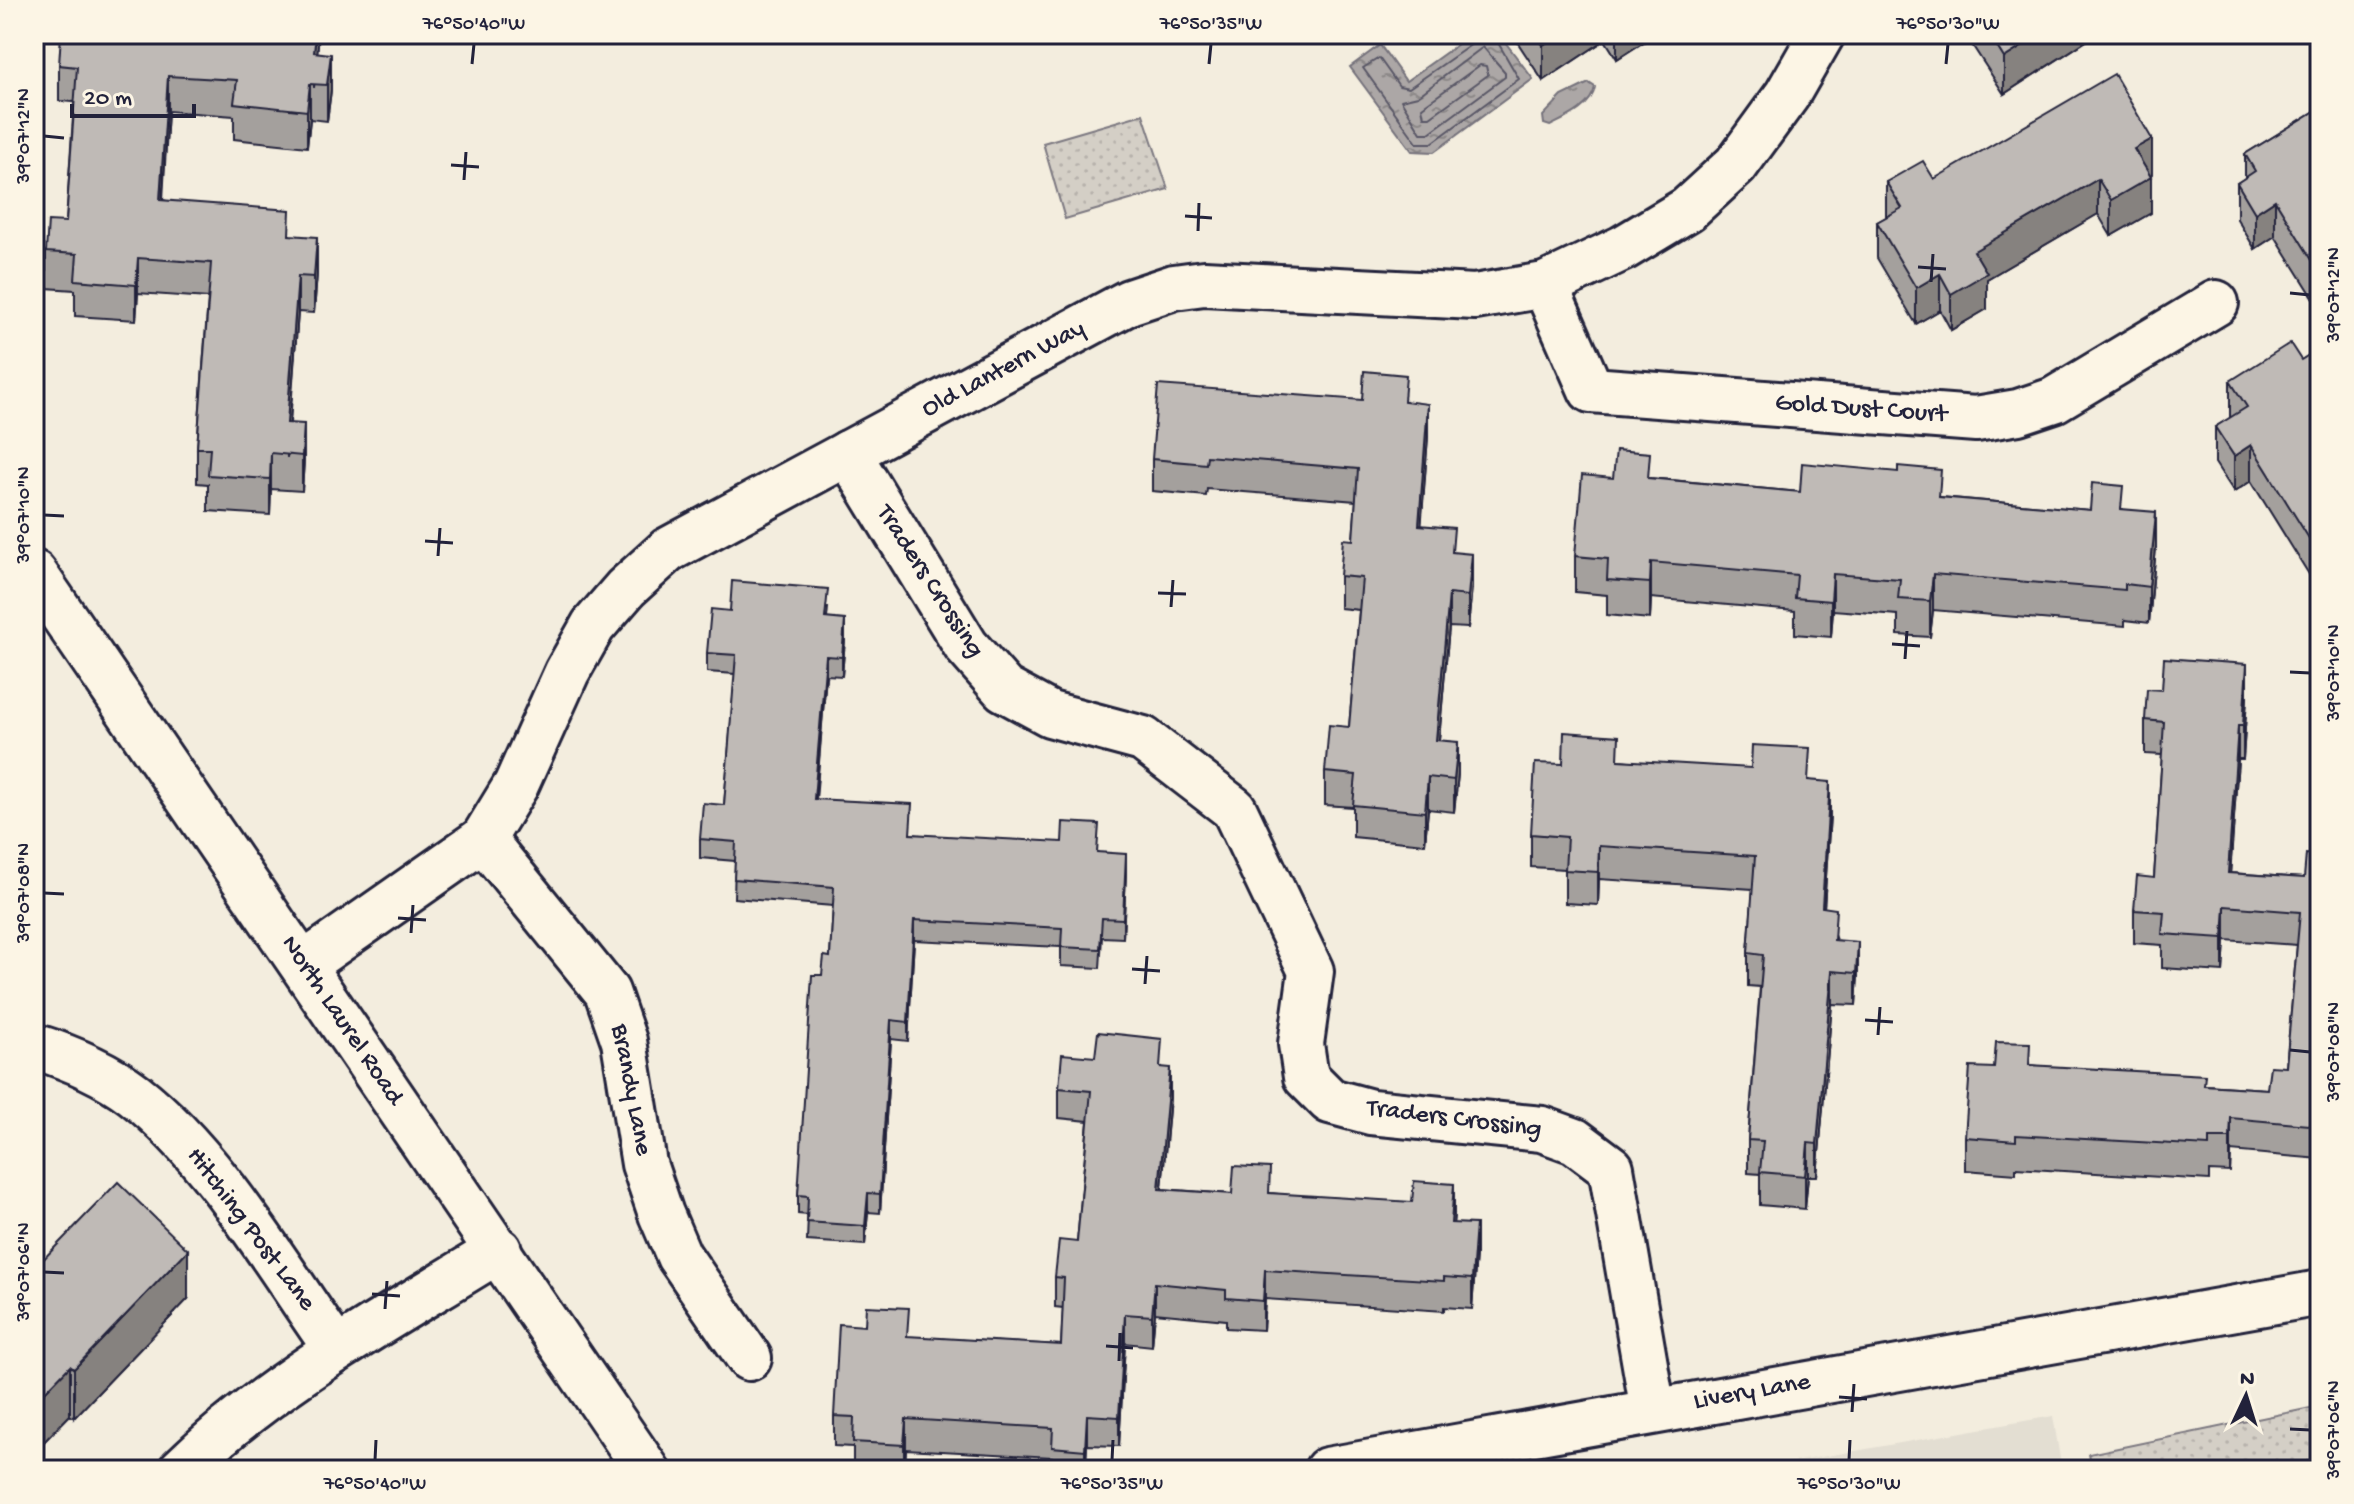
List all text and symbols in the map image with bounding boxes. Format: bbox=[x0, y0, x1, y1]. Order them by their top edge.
text: 76°50'40"W bbox=[422, 14, 525, 37]
text: 76°50'35"W bbox=[1159, 14, 1262, 37]
text: 76°50'30"W bbox=[1895, 14, 2000, 37]
scale bar bbox=[72, 68, 194, 118]
text: 20 m bbox=[84, 85, 132, 114]
text: 39°07'12"N bbox=[14, 88, 37, 185]
text: 39°07'12"N bbox=[2324, 247, 2347, 344]
street label: Old Lantern Way bbox=[917, 314, 1091, 426]
street label: Gold Dust Court bbox=[1774, 389, 1950, 432]
text: 39°07'10"N bbox=[14, 466, 37, 565]
street label: Traders Crossing bbox=[867, 498, 990, 664]
text: 39°07'10"N bbox=[2324, 624, 2347, 723]
text: 39°07'08"N bbox=[14, 843, 37, 944]
street label: North Laurel Road bbox=[273, 930, 410, 1113]
text: 39°07'08"N bbox=[2324, 1002, 2347, 1103]
street label: Brandy Lane bbox=[602, 1021, 658, 1159]
street label: Traders Crossing bbox=[1363, 1094, 1543, 1146]
street label: Hitching Post Lane bbox=[178, 1142, 322, 1318]
text: 39°07'06"N bbox=[14, 1222, 37, 1323]
north arrow bbox=[2206, 1356, 2286, 1436]
street label: Livery Lane bbox=[1691, 1367, 1813, 1419]
text: N bbox=[2239, 1367, 2255, 1394]
text: 39°07'06"N bbox=[2324, 1380, 2347, 1481]
text: 76°50'40"W bbox=[323, 1474, 426, 1497]
text: 76°50'35"W bbox=[1060, 1474, 1163, 1497]
text: 76°50'30"W bbox=[1796, 1474, 1901, 1497]

